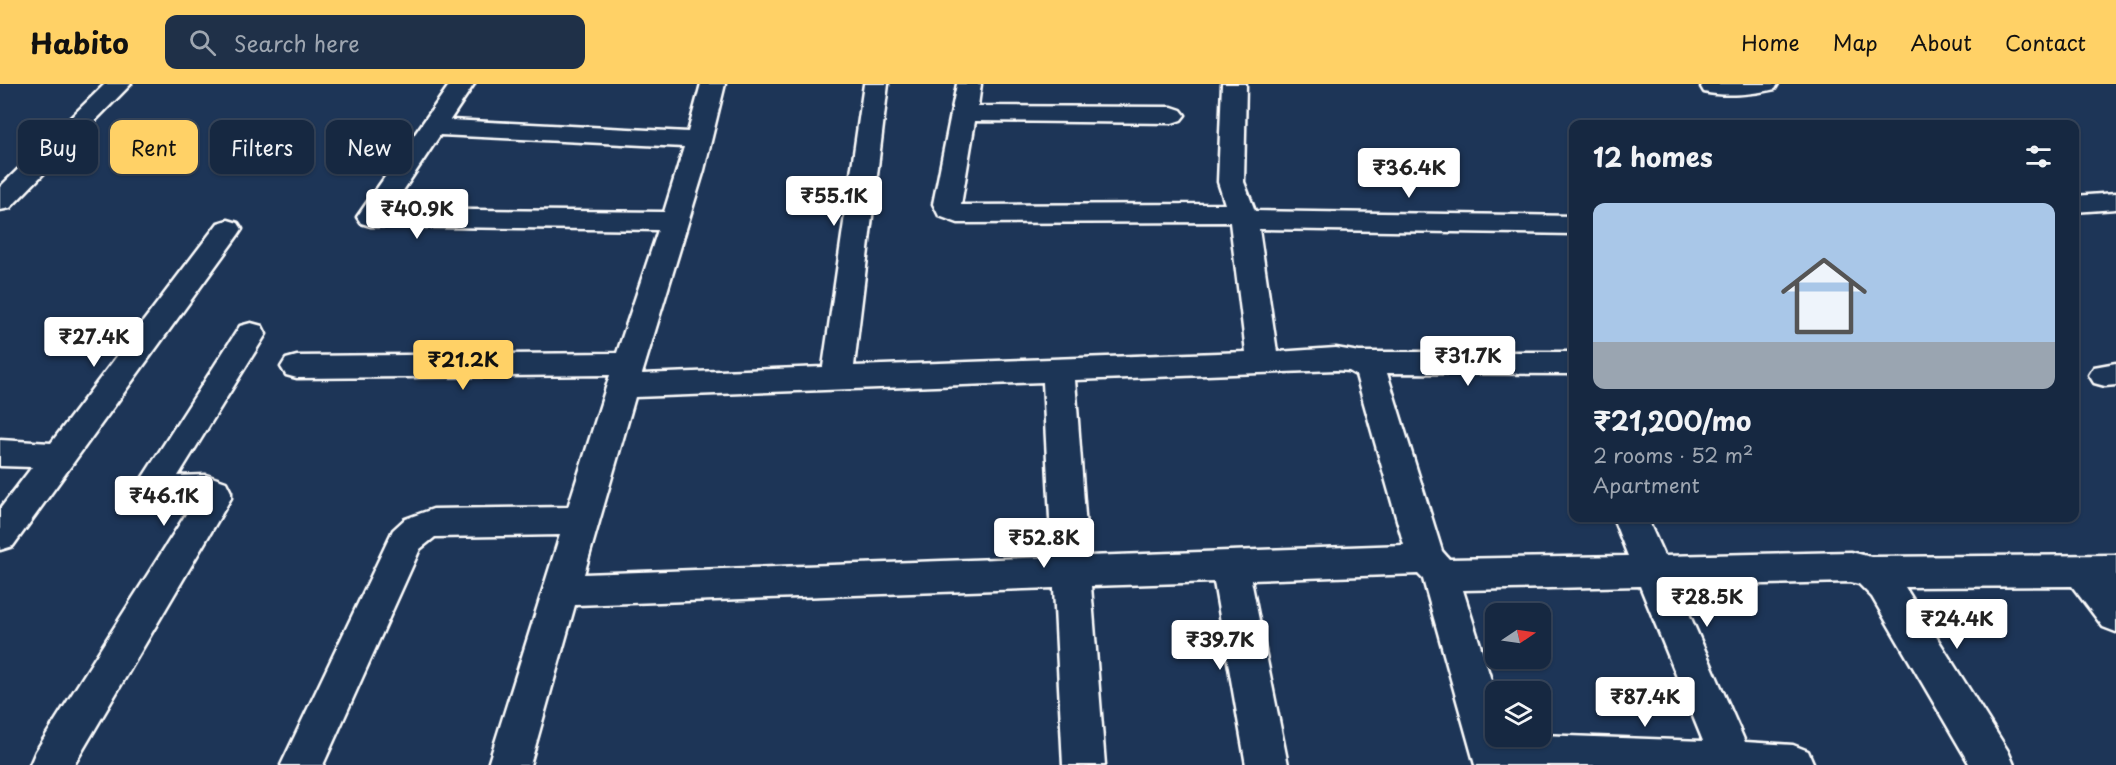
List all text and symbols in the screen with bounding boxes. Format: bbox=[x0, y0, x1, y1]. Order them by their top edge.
search box bbox=[165, 15, 585, 69]
text: Habito bbox=[30, 21, 129, 64]
icon: search bbox=[186, 26, 219, 59]
text: Search here bbox=[234, 26, 360, 59]
text: Home bbox=[1741, 26, 1800, 58]
text: Map bbox=[1833, 26, 1878, 58]
text: About bbox=[1911, 26, 1972, 58]
text: Contact bbox=[2005, 26, 2086, 58]
chip: Buy bbox=[18, 120, 98, 174]
chip: Rent bbox=[110, 120, 198, 174]
chip: Filters bbox=[210, 120, 314, 174]
chip: New bbox=[326, 120, 412, 174]
text: 12 homes bbox=[1593, 137, 1713, 176]
icon: filters bbox=[2022, 140, 2055, 173]
pin: ₹36.4K bbox=[1360, 148, 1458, 199]
text: ₹36.4K bbox=[1372, 152, 1446, 182]
pin: ₹55.1K bbox=[785, 176, 883, 227]
text: ₹55.1K bbox=[800, 180, 868, 210]
pin: ₹40.9K bbox=[368, 189, 466, 240]
text: ₹40.9K bbox=[380, 193, 454, 223]
icon: home bbox=[1770, 242, 1878, 350]
pin: ₹27.4K bbox=[45, 317, 143, 368]
text: ₹27.4K bbox=[58, 321, 130, 351]
pin: ₹31.7K bbox=[1419, 336, 1517, 387]
pin: ₹21.2K bbox=[414, 340, 512, 391]
text: ₹31.7K bbox=[1434, 340, 1502, 370]
text: ₹21.2K bbox=[427, 344, 499, 374]
text: ₹21,200/mo bbox=[1593, 401, 1751, 440]
text: 2 rooms · 52 m² bbox=[1593, 440, 1753, 470]
text: Apartment bbox=[1593, 470, 1700, 500]
pin: ₹46.1K bbox=[115, 476, 213, 527]
text: ₹46.1K bbox=[129, 480, 199, 510]
pin: ₹52.8K bbox=[995, 518, 1093, 569]
text: ₹52.8K bbox=[1008, 522, 1080, 552]
pin: ₹28.5K bbox=[1658, 577, 1756, 628]
text: ₹28.5K bbox=[1671, 581, 1743, 611]
pin: ₹24.4K bbox=[1908, 599, 2006, 650]
north arrow bbox=[1485, 603, 1551, 669]
map controls bbox=[1485, 603, 1551, 747]
text: ₹24.4K bbox=[1920, 603, 1994, 633]
pin: ₹39.7K bbox=[1171, 620, 1269, 671]
text: ₹39.7K bbox=[1186, 624, 1254, 654]
pin: ₹87.4K bbox=[1596, 677, 1694, 728]
button: layers bbox=[1485, 681, 1551, 747]
text: ₹87.4K bbox=[1610, 681, 1680, 711]

